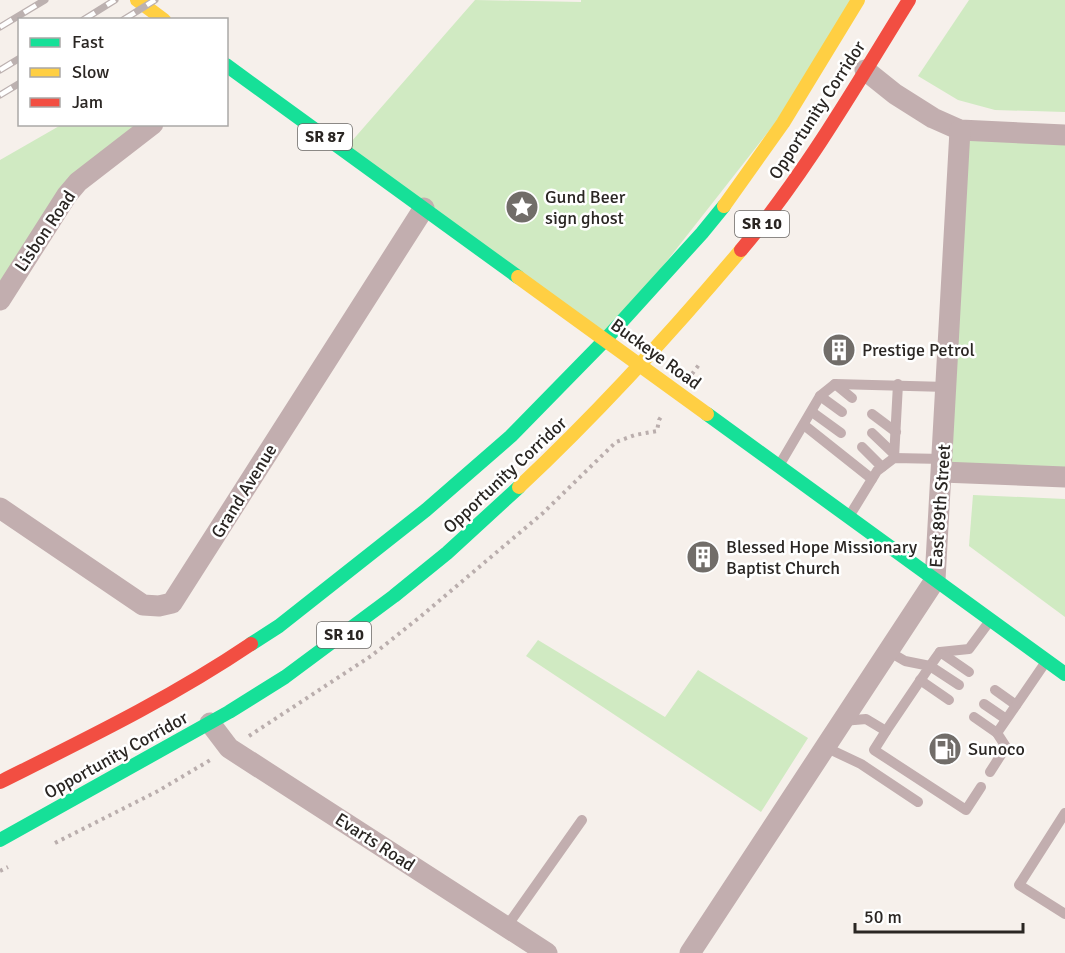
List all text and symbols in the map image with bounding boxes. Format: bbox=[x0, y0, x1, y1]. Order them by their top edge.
legend bbox=[18, 18, 228, 126]
text: Fast bbox=[72, 31, 104, 53]
street label: Opportunity Corridor bbox=[764, 36, 870, 183]
text: Slow bbox=[72, 61, 109, 83]
text: Jam bbox=[72, 91, 103, 113]
road number: SR 87 bbox=[298, 124, 352, 150]
street label: Lisbon Road bbox=[10, 186, 80, 276]
place label: Gund Beer sign ghost bbox=[545, 186, 626, 229]
place icon: Gund Beer sign ghost bbox=[504, 189, 540, 225]
road number: SR 10 bbox=[735, 211, 789, 237]
street label: Buckeye Road bbox=[607, 314, 705, 394]
building icon: Prestige Petrol bbox=[821, 332, 857, 368]
place label: Prestige Petrol bbox=[862, 339, 975, 361]
street label: Opportunity Corridor bbox=[439, 412, 572, 538]
street label: Grand Avenue bbox=[206, 440, 282, 542]
street label: East 89th Street bbox=[925, 444, 955, 568]
place label: Blessed Hope Missionary Baptist Church bbox=[726, 536, 918, 579]
building icon: Blessed Hope Missionary Baptist Church bbox=[685, 539, 721, 575]
road number: SR 10 bbox=[317, 622, 371, 648]
street label: Opportunity Corridor bbox=[40, 706, 192, 804]
fuel station icon: Sunoco bbox=[927, 731, 963, 767]
place label: Sunoco bbox=[968, 738, 1025, 760]
street label: Evarts Road bbox=[331, 808, 419, 876]
scale bar bbox=[855, 896, 1023, 934]
text: 50 m bbox=[864, 906, 902, 928]

